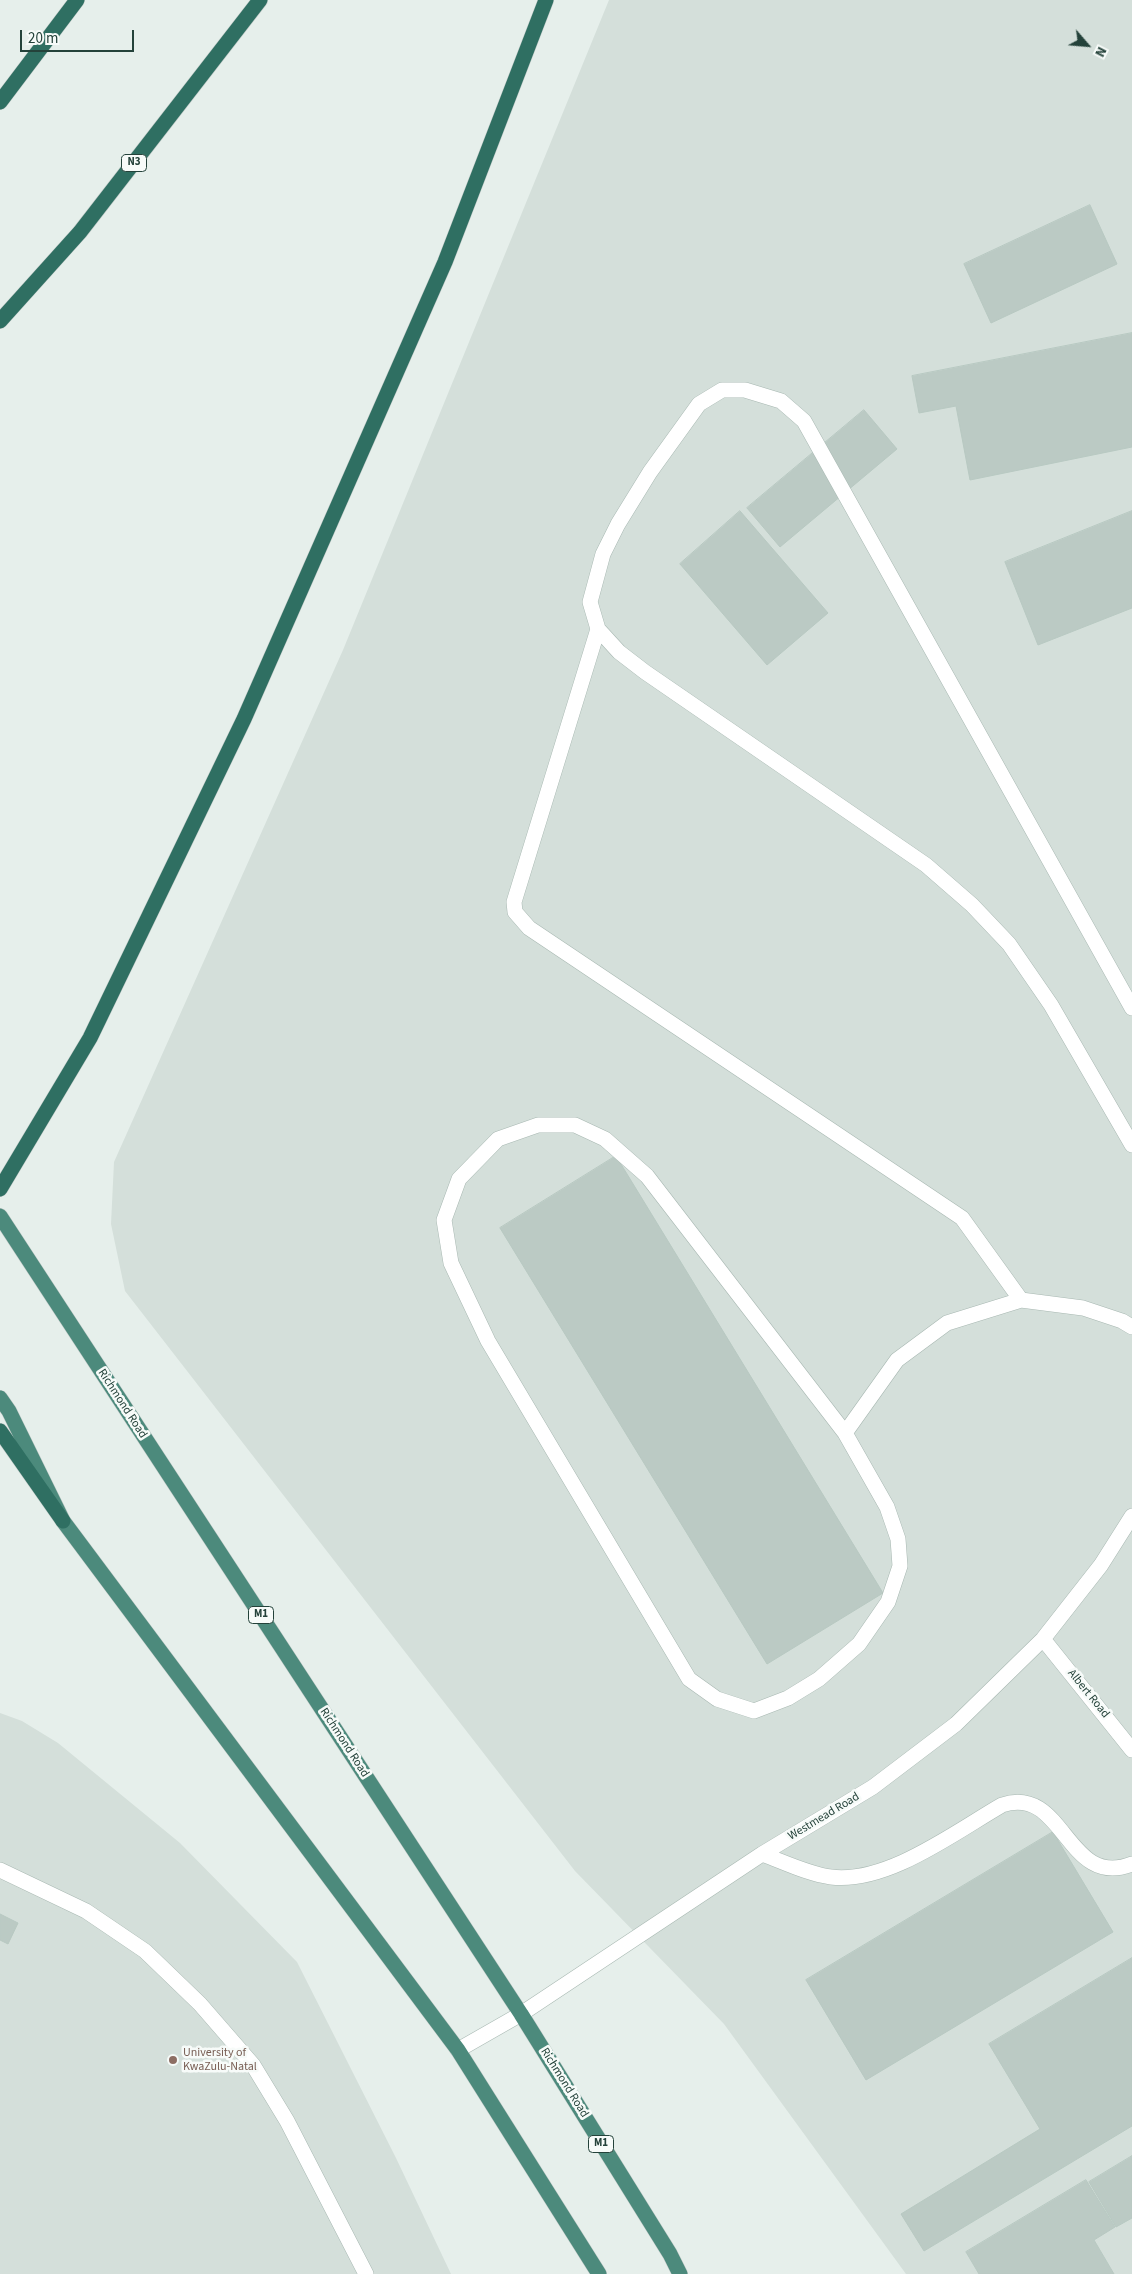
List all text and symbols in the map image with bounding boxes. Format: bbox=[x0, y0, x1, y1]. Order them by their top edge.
scale bar bbox=[22, 20, 136, 52]
north arrow bbox=[1062, 20, 1112, 70]
text: 20 m bbox=[28, 28, 58, 49]
text: N bbox=[1089, 43, 1111, 60]
road number: N3 bbox=[122, 154, 146, 172]
street label: Richmond Road bbox=[94, 1367, 150, 1441]
road number: M1 bbox=[248, 1606, 274, 1624]
street label: Albert Road bbox=[1064, 1667, 1112, 1721]
street label: Richmond Road bbox=[316, 1706, 372, 1780]
street label: Westmead Road bbox=[786, 1790, 862, 1844]
street label: Richmond Road bbox=[537, 2045, 591, 2121]
place label: University of KwaZulu-Natal bbox=[183, 2046, 257, 2074]
marker: University of KwaZulu-Natal bbox=[167, 2054, 179, 2066]
road number: M1 bbox=[588, 2136, 614, 2152]

